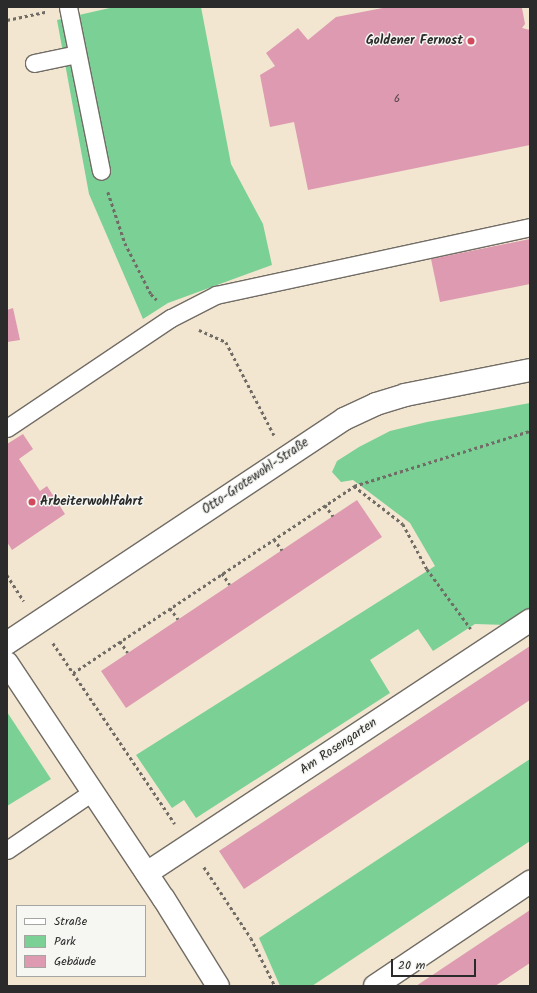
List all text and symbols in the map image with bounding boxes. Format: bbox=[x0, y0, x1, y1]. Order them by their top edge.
place label: Goldener Fernost bbox=[366, 33, 463, 49]
marker: Goldener Fernost bbox=[466, 36, 476, 46]
house number: 6 bbox=[394, 92, 400, 106]
street label: Otto-Grotewohl-Straße bbox=[200, 435, 312, 519]
place label: Arbeiterwohlfahrt bbox=[40, 494, 143, 510]
marker: Arbeiterwohlfahrt bbox=[27, 497, 37, 507]
street label: Am Rosengarten bbox=[297, 715, 381, 779]
legend bbox=[16, 905, 146, 977]
text: Straße bbox=[54, 912, 87, 931]
text: Park bbox=[54, 932, 76, 951]
scale bar bbox=[393, 951, 478, 977]
text: Gebäude bbox=[54, 952, 96, 971]
text: 20 m bbox=[398, 956, 425, 975]

